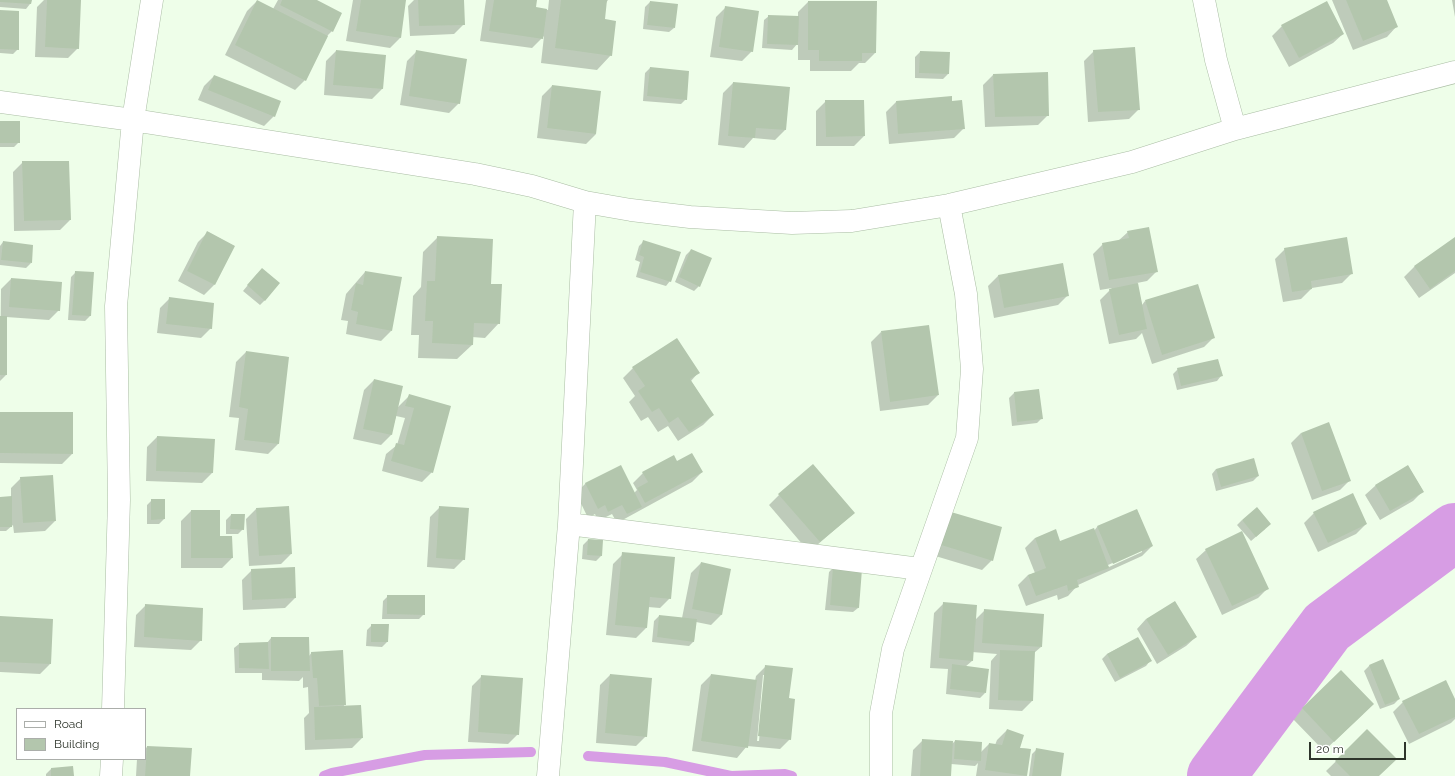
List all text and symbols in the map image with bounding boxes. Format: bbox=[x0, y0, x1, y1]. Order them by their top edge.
legend bbox=[16, 708, 146, 760]
text: Road bbox=[54, 717, 83, 731]
scale bar bbox=[1311, 734, 1408, 760]
text: Building bbox=[54, 737, 100, 751]
text: 20 m bbox=[1316, 742, 1344, 756]

